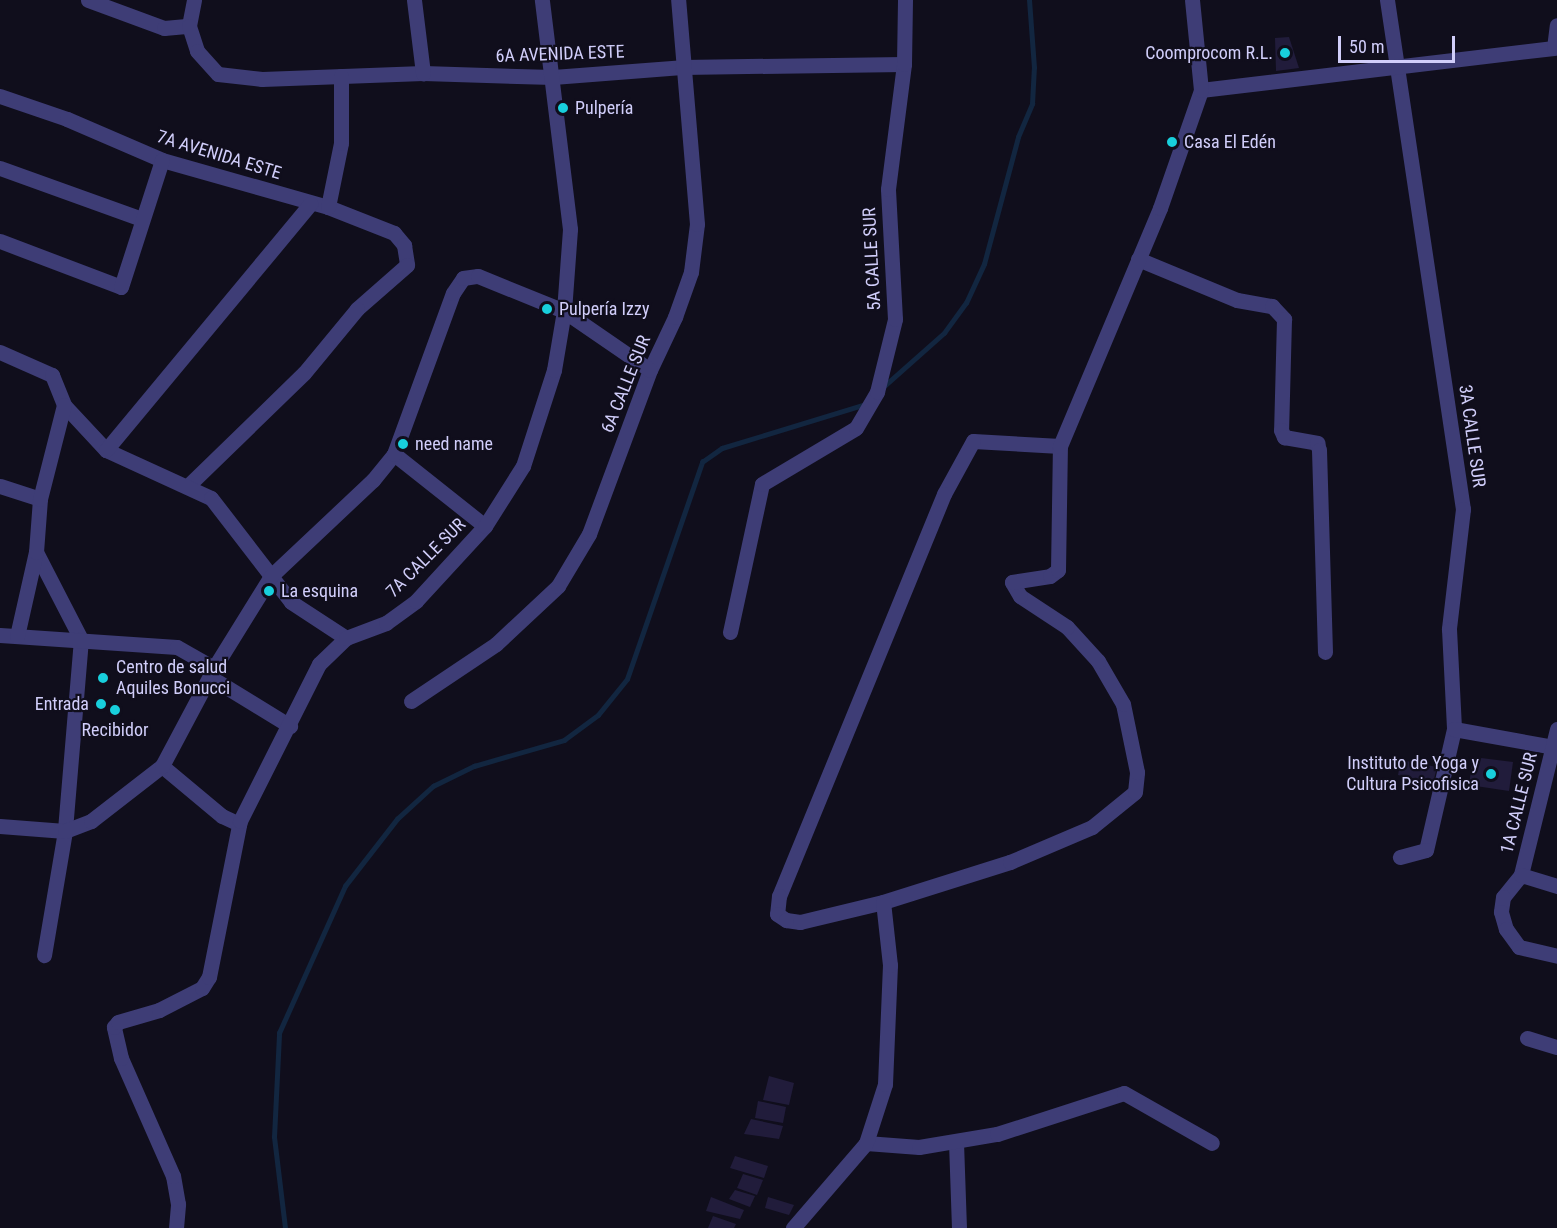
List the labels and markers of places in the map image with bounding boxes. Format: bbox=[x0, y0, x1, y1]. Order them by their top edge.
place label: Coomprocom R.L. bbox=[1145, 42, 1273, 64]
marker: Coomprocom R.L. bbox=[1278, 46, 1292, 60]
place label: Pulpería bbox=[575, 97, 633, 119]
marker: Pulpería bbox=[556, 101, 570, 115]
place label: Casa El Edén bbox=[1184, 131, 1276, 153]
marker: Casa El Edén bbox=[1165, 135, 1179, 149]
place label: Pulpería Izzy bbox=[559, 298, 649, 320]
marker: Pulpería Izzy bbox=[540, 302, 554, 316]
place label: need name bbox=[415, 433, 493, 455]
marker: need name bbox=[396, 437, 410, 451]
place label: La esquina bbox=[281, 580, 358, 602]
marker: La esquina bbox=[262, 584, 276, 598]
place label: Centro de salud Aquiles Bonucci bbox=[116, 657, 230, 700]
marker: Centro de salud Aquiles Bonucci bbox=[94, 669, 112, 687]
place label: Entrada bbox=[35, 693, 89, 715]
marker: Entrada bbox=[94, 697, 108, 711]
marker: Recibidor bbox=[108, 703, 122, 717]
place label: Recibidor bbox=[82, 719, 148, 741]
place label: Instituto de Yoga y Cultura Psicofisica bbox=[1346, 753, 1479, 795]
marker: Instituto de Yoga y Cultura Psicofisica bbox=[1484, 767, 1498, 781]

